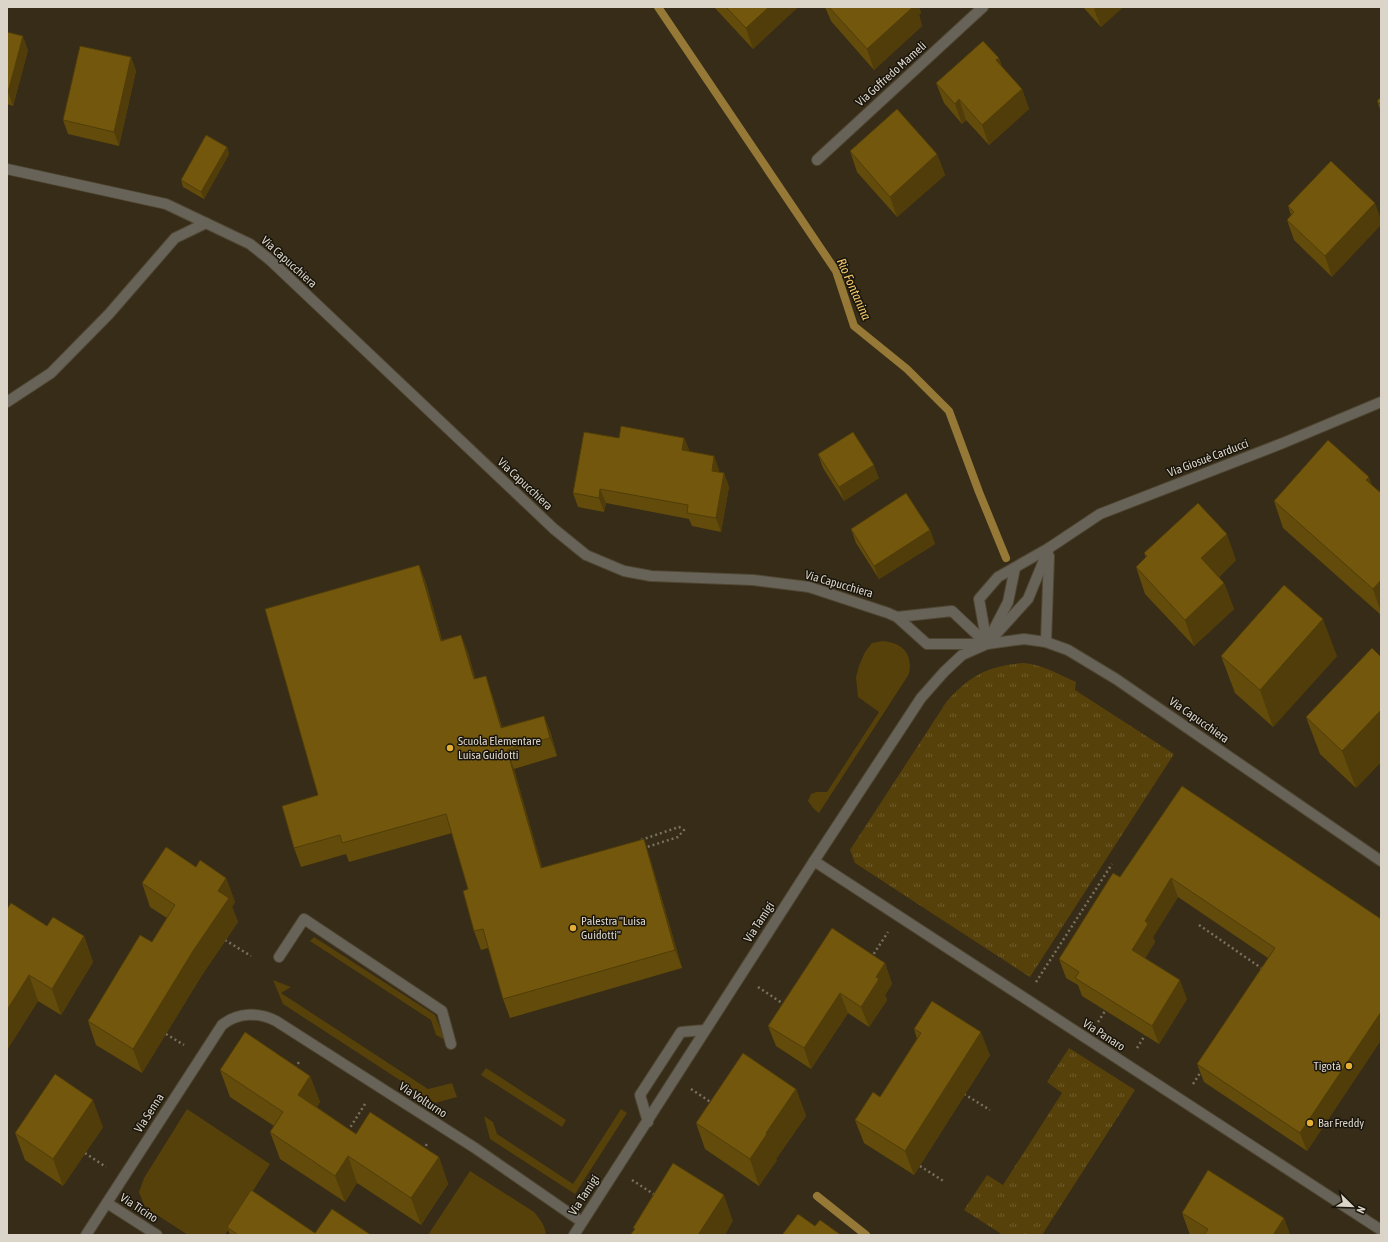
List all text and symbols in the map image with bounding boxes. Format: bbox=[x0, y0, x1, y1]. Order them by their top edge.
street label: Via Goffredo Mameli bbox=[853, 39, 929, 109]
street label: Via Capucchiera bbox=[258, 233, 320, 291]
water label: Rio Fontanina bbox=[834, 256, 874, 322]
street label: Via Giosuè Carducci bbox=[1166, 436, 1250, 480]
street label: Via Capucchiera bbox=[495, 455, 555, 513]
street label: Via Capucchiera bbox=[803, 568, 875, 600]
street label: Via Capucchiera bbox=[1166, 694, 1232, 746]
place label: Scuola Elementare Luisa Guidotti bbox=[458, 734, 541, 762]
marker: Scuola Elementare Luisa Guidotti bbox=[445, 743, 455, 753]
street label: Via Tamigi bbox=[741, 899, 777, 945]
place label: Palestra "Luisa Guidotti" bbox=[581, 914, 646, 942]
marker: Palestra "Luisa Guidotti" bbox=[568, 923, 578, 933]
street label: Via Panaro bbox=[1080, 1016, 1128, 1054]
place label: Tigotà bbox=[1314, 1059, 1341, 1073]
marker: Tigotà bbox=[1344, 1061, 1354, 1071]
street label: Via Volturno bbox=[396, 1079, 450, 1121]
street label: Via Senna bbox=[131, 1091, 167, 1135]
place label: Bar Freddy bbox=[1318, 1116, 1364, 1130]
marker: Bar Freddy bbox=[1305, 1118, 1315, 1128]
street label: Via Tamigi bbox=[566, 1172, 602, 1218]
north arrow bbox=[1332, 1186, 1372, 1226]
street label: Via Ticino bbox=[117, 1191, 161, 1226]
text: N bbox=[1354, 1205, 1368, 1215]

